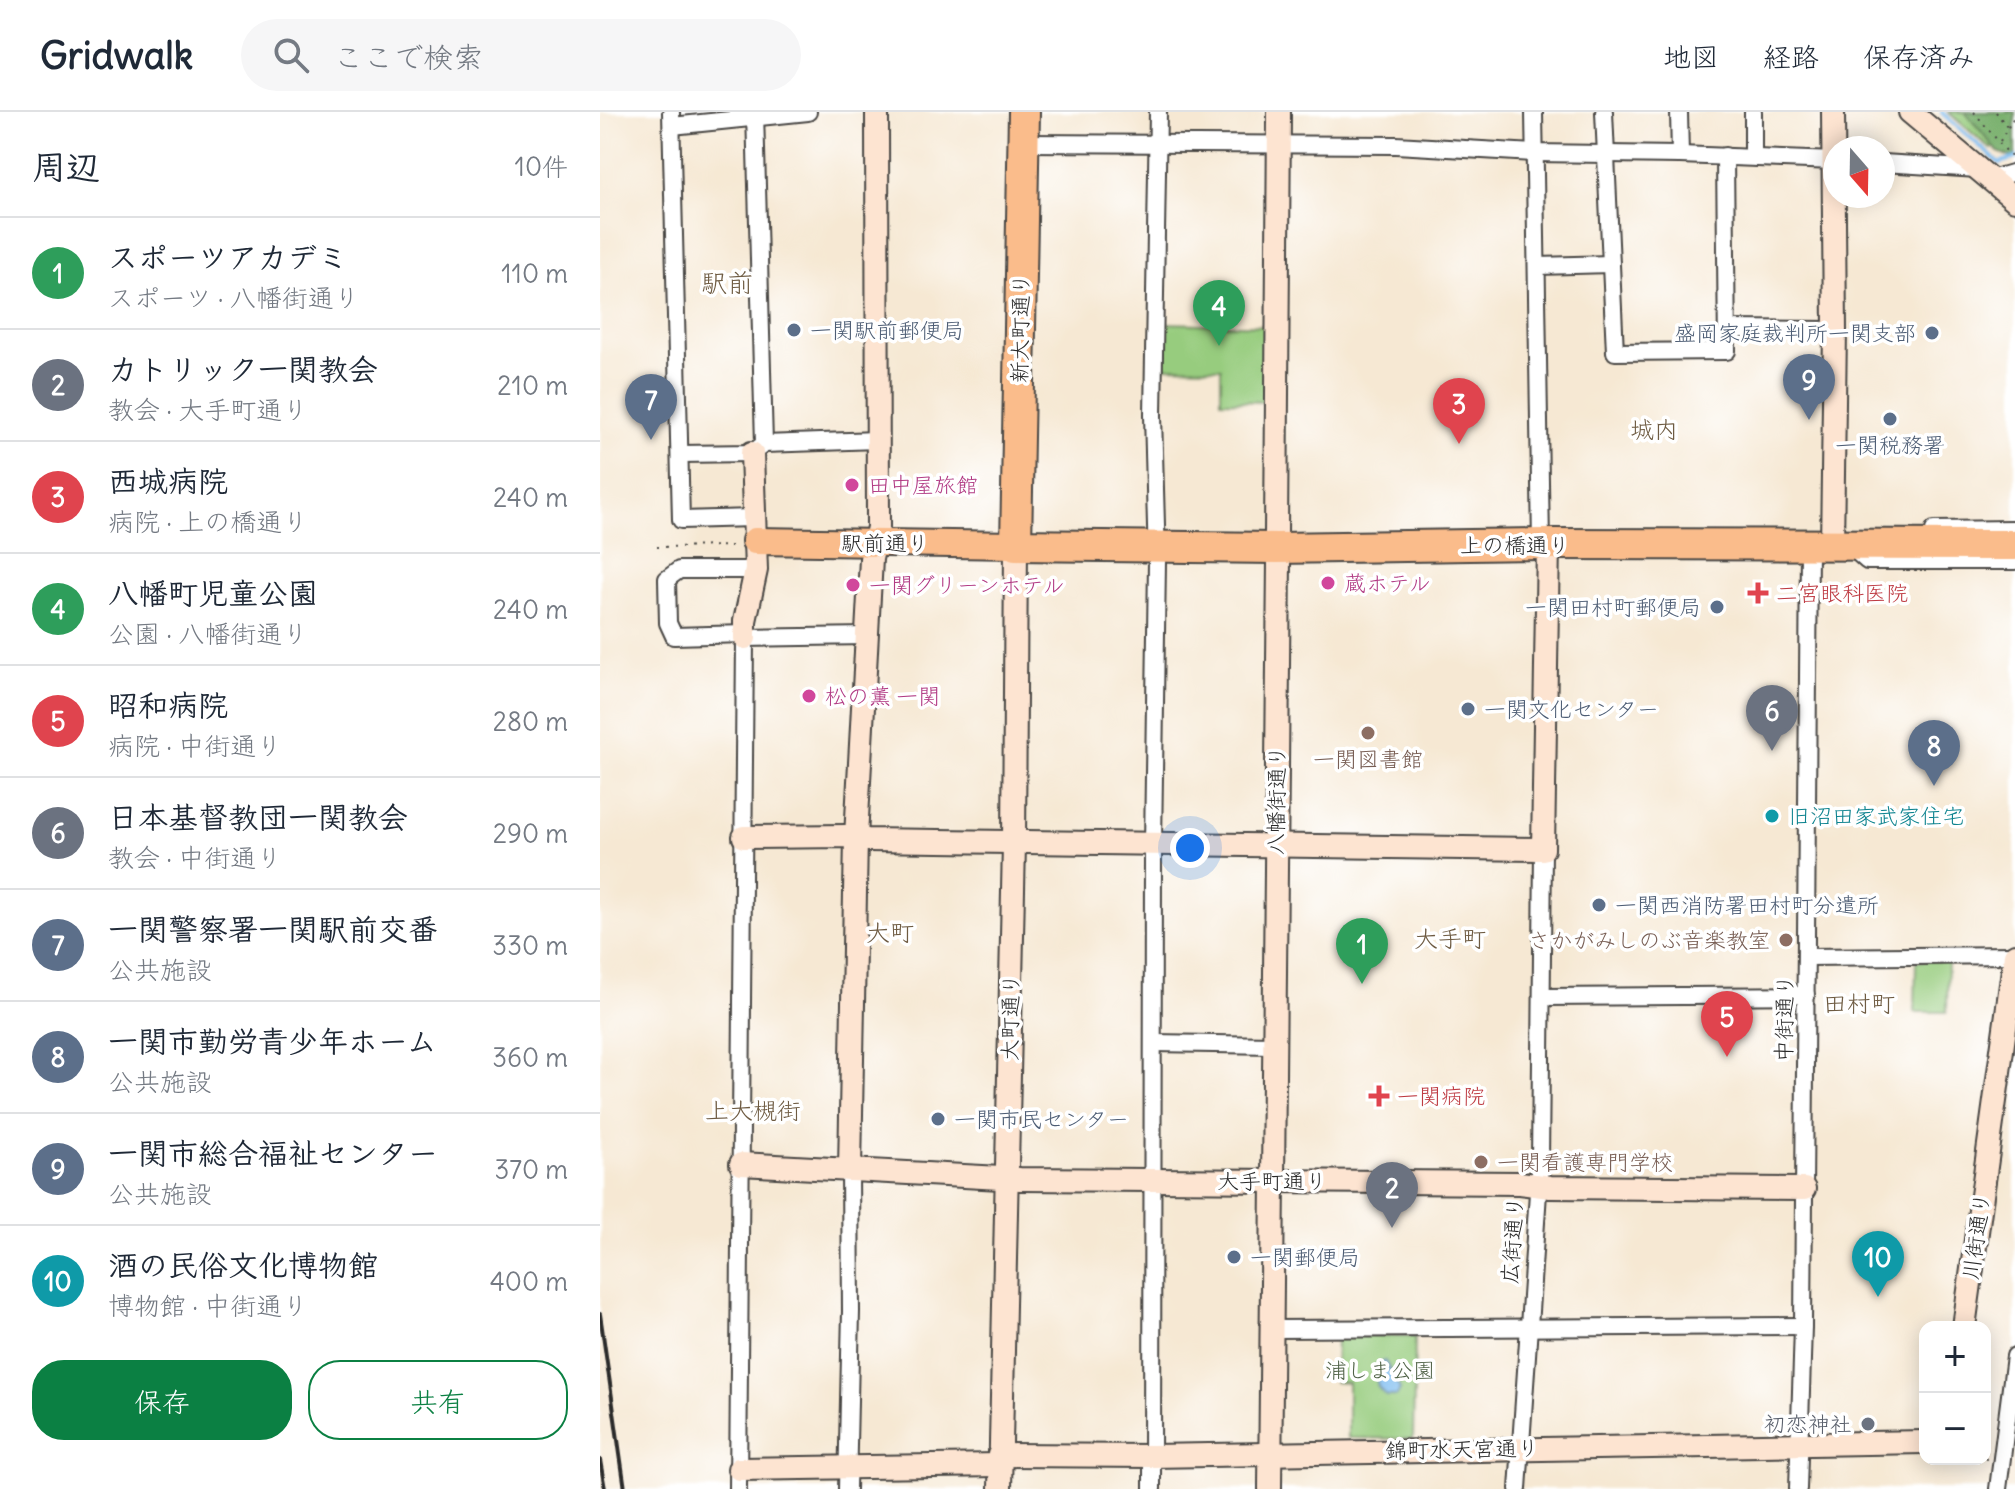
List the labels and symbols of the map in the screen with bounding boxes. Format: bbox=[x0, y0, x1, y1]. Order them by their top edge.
north arrow bbox=[1823, 136, 1895, 208]
district label: 駅前 bbox=[701, 266, 753, 299]
street label: 新大町通り bbox=[1005, 273, 1035, 383]
pin: 4 bbox=[1193, 280, 1245, 346]
place label: 一関駅前郵便局 bbox=[810, 316, 964, 344]
place label: 盛岡家庭裁判所一関支部 bbox=[1674, 319, 1916, 347]
marker: 一関駅前郵便局 bbox=[785, 321, 803, 339]
marker: 盛岡家庭裁判所一関支部 bbox=[1923, 324, 1941, 342]
pin: 9 bbox=[1783, 354, 1835, 420]
pin: 7 bbox=[625, 374, 677, 440]
pin: 3 bbox=[1433, 378, 1485, 444]
marker: 一関税務署 bbox=[1881, 410, 1899, 428]
district label: 城内 bbox=[1630, 414, 1678, 444]
place label: 一関税務署 bbox=[1835, 431, 1945, 459]
place label: 田中屋旅館 bbox=[868, 471, 978, 499]
marker: 田中屋旅館 bbox=[843, 476, 861, 494]
street label: 駅前通り bbox=[841, 529, 929, 557]
street label: 上の橋通り bbox=[1460, 531, 1570, 559]
place label: 蔵ホテル bbox=[1344, 569, 1431, 597]
place label: 一関グリーンホテル bbox=[869, 571, 1065, 599]
marker: 蔵ホテル bbox=[1319, 574, 1337, 592]
marker: 一関グリーンホテル bbox=[844, 576, 862, 594]
place label: 二宮眼科医院 bbox=[1776, 579, 1908, 607]
marker: 二宮眼科医院 bbox=[1747, 582, 1769, 604]
place label: 一関田村町郵便局 bbox=[1525, 593, 1701, 621]
marker: 一関田村町郵便局 bbox=[1708, 598, 1726, 616]
place label: 松の薫 一関 bbox=[825, 682, 940, 710]
pin: 6 bbox=[1746, 685, 1798, 751]
marker: 松の薫 一関 bbox=[800, 687, 818, 705]
place label: 一関文化センター bbox=[1484, 695, 1659, 723]
marker: 一関文化センター bbox=[1459, 700, 1477, 718]
pin: 8 bbox=[1908, 720, 1960, 786]
marker: 一関図書館 bbox=[1359, 724, 1377, 742]
street label: 八幡街通り bbox=[1261, 745, 1291, 855]
place label: 一関図書館 bbox=[1313, 745, 1423, 773]
place label: 旧沼田家武家住宅 bbox=[1788, 802, 1964, 830]
marker: 旧沼田家武家住宅 bbox=[1763, 807, 1781, 825]
your location bbox=[1170, 828, 1210, 868]
place label: 一関西消防署田村町分遣所 bbox=[1615, 891, 1879, 919]
marker: 一関西消防署田村町分遣所 bbox=[1590, 896, 1608, 914]
district label: 大町 bbox=[866, 917, 914, 947]
pin: 1 bbox=[1336, 918, 1388, 984]
district label: 大手町 bbox=[1414, 923, 1486, 953]
place label: さかがみしのぶ音楽教室 bbox=[1528, 926, 1770, 954]
marker: さかがみしのぶ音楽教室 bbox=[1777, 931, 1795, 949]
street label: 大町通り bbox=[995, 973, 1025, 1061]
street label: 中街通り bbox=[1769, 974, 1799, 1062]
district label: 田村町 bbox=[1823, 988, 1895, 1018]
pin: 5 bbox=[1701, 991, 1753, 1057]
place label: 一関病院 bbox=[1397, 1082, 1485, 1110]
marker: 一関病院 bbox=[1368, 1085, 1390, 1107]
district label: 上大槻街 bbox=[705, 1095, 801, 1125]
place label: 一関市民センター bbox=[954, 1105, 1129, 1133]
marker: 一関市民センター bbox=[929, 1110, 947, 1128]
place label: 一関看護専門学校 bbox=[1497, 1148, 1673, 1176]
marker: 一関看護専門学校 bbox=[1472, 1153, 1490, 1171]
pin: 2 bbox=[1366, 1162, 1418, 1228]
street label: 大手町通り bbox=[1217, 1167, 1327, 1195]
street label: 川街通り bbox=[1956, 1190, 1996, 1282]
street label: 広街通り bbox=[1495, 1195, 1529, 1285]
pin: 10 bbox=[1852, 1231, 1904, 1297]
place label: 一関郵便局 bbox=[1250, 1243, 1360, 1271]
marker: 一関郵便局 bbox=[1225, 1248, 1243, 1266]
park label: 浦しま公園 bbox=[1325, 1356, 1435, 1384]
place label: 初恋神社 bbox=[1764, 1410, 1852, 1438]
marker: 初恋神社 bbox=[1859, 1415, 1877, 1433]
street label: 錦町水天宮通り bbox=[1385, 1434, 1539, 1464]

